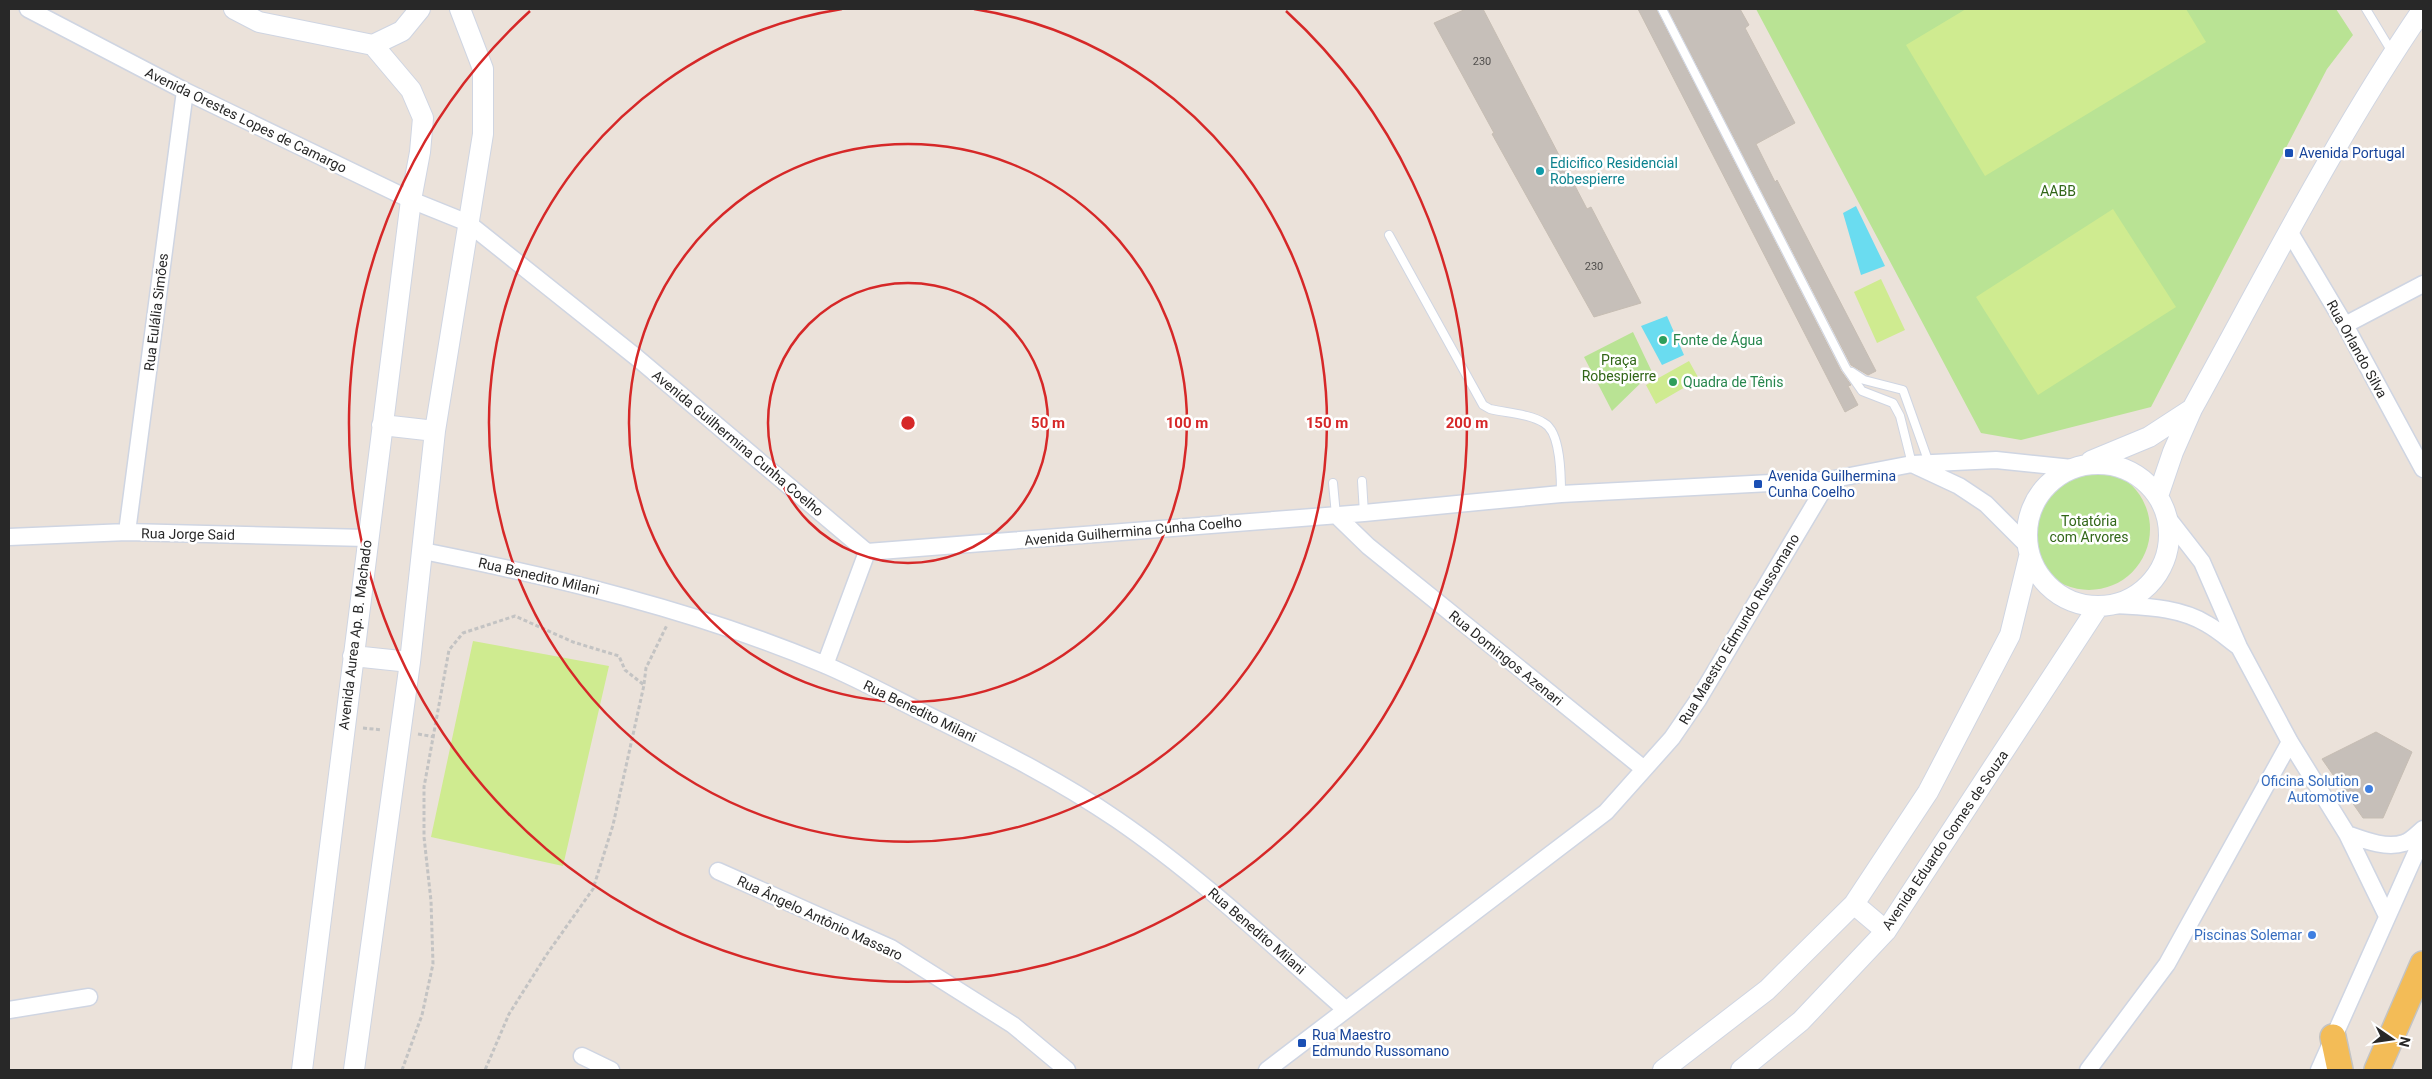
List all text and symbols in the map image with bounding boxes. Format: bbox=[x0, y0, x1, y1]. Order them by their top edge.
house number: 230 bbox=[1473, 55, 1491, 68]
street label: Avenida Orestes Lopes de Camargo bbox=[143, 64, 349, 176]
place label: Avenida Portugal bbox=[2299, 145, 2405, 161]
marker: Avenida Portugal bbox=[2283, 147, 2295, 159]
place label: Edicifico Residencial Robespierre bbox=[1550, 155, 1678, 187]
marker: Edicifico Residencial Robespierre bbox=[1534, 165, 1546, 177]
park label: AABB bbox=[2040, 183, 2076, 199]
street label: Rua Eulália Simões bbox=[141, 252, 171, 372]
house number: 230 bbox=[1585, 260, 1603, 273]
street label: Rua Orlando Silva bbox=[2324, 297, 2390, 401]
place label: Fonte de Água bbox=[1673, 331, 1763, 348]
marker: Fonte de Água bbox=[1657, 334, 1669, 346]
park label: Praça Robespierre bbox=[1582, 352, 1656, 384]
street label: Avenida Guilhermina Cunha Coelho bbox=[649, 367, 827, 519]
place label: Quadra de Tênis bbox=[1683, 374, 1783, 390]
marker: Quadra de Tênis bbox=[1667, 376, 1679, 388]
centre of rings bbox=[899, 414, 917, 432]
text: 50 m bbox=[1031, 414, 1065, 432]
text: 100 m bbox=[1166, 414, 1208, 432]
text: 150 m bbox=[1306, 414, 1348, 432]
text: 200 m bbox=[1446, 414, 1488, 432]
place label: Avenida Guilhermina Cunha Coelho bbox=[1768, 468, 1896, 500]
marker: Avenida Guilhermina Cunha Coelho bbox=[1752, 478, 1764, 490]
park label: Totatória com Arvores bbox=[2050, 513, 2129, 545]
street label: Avenida Guilhermina Cunha Coelho bbox=[1023, 514, 1243, 548]
street label: Rua Jorge Said bbox=[141, 525, 235, 543]
street label: Rua Maestro Edmundo Russomano bbox=[1676, 531, 1802, 727]
street label: Avenida Aurea Ap. B. Machado bbox=[335, 539, 375, 731]
street label: Rua Benedito Milani bbox=[477, 554, 601, 598]
street label: Rua Domingos Azenari bbox=[1446, 607, 1566, 709]
street label: Rua Benedito Milani bbox=[861, 677, 979, 745]
street label: Avenida Eduardo Gomes de Souza bbox=[1879, 747, 2011, 933]
place label: Oficina Solution Automotive bbox=[2261, 773, 2359, 805]
marker: Oficina Solution Automotive bbox=[2363, 783, 2375, 795]
street label: Rua Ângelo Antônio Massaro bbox=[735, 872, 906, 963]
street label: Rua Benedito Milani bbox=[1205, 884, 1309, 978]
place label: Piscinas Solemar bbox=[2194, 927, 2302, 943]
marker: Piscinas Solemar bbox=[2306, 929, 2318, 941]
north arrow bbox=[2367, 1014, 2417, 1064]
place label: Rua Maestro Edmundo Russomano bbox=[1312, 1027, 1449, 1059]
text: N bbox=[2396, 1035, 2414, 1049]
marker: Rua Maestro Edmundo Russomano bbox=[1296, 1037, 1308, 1049]

